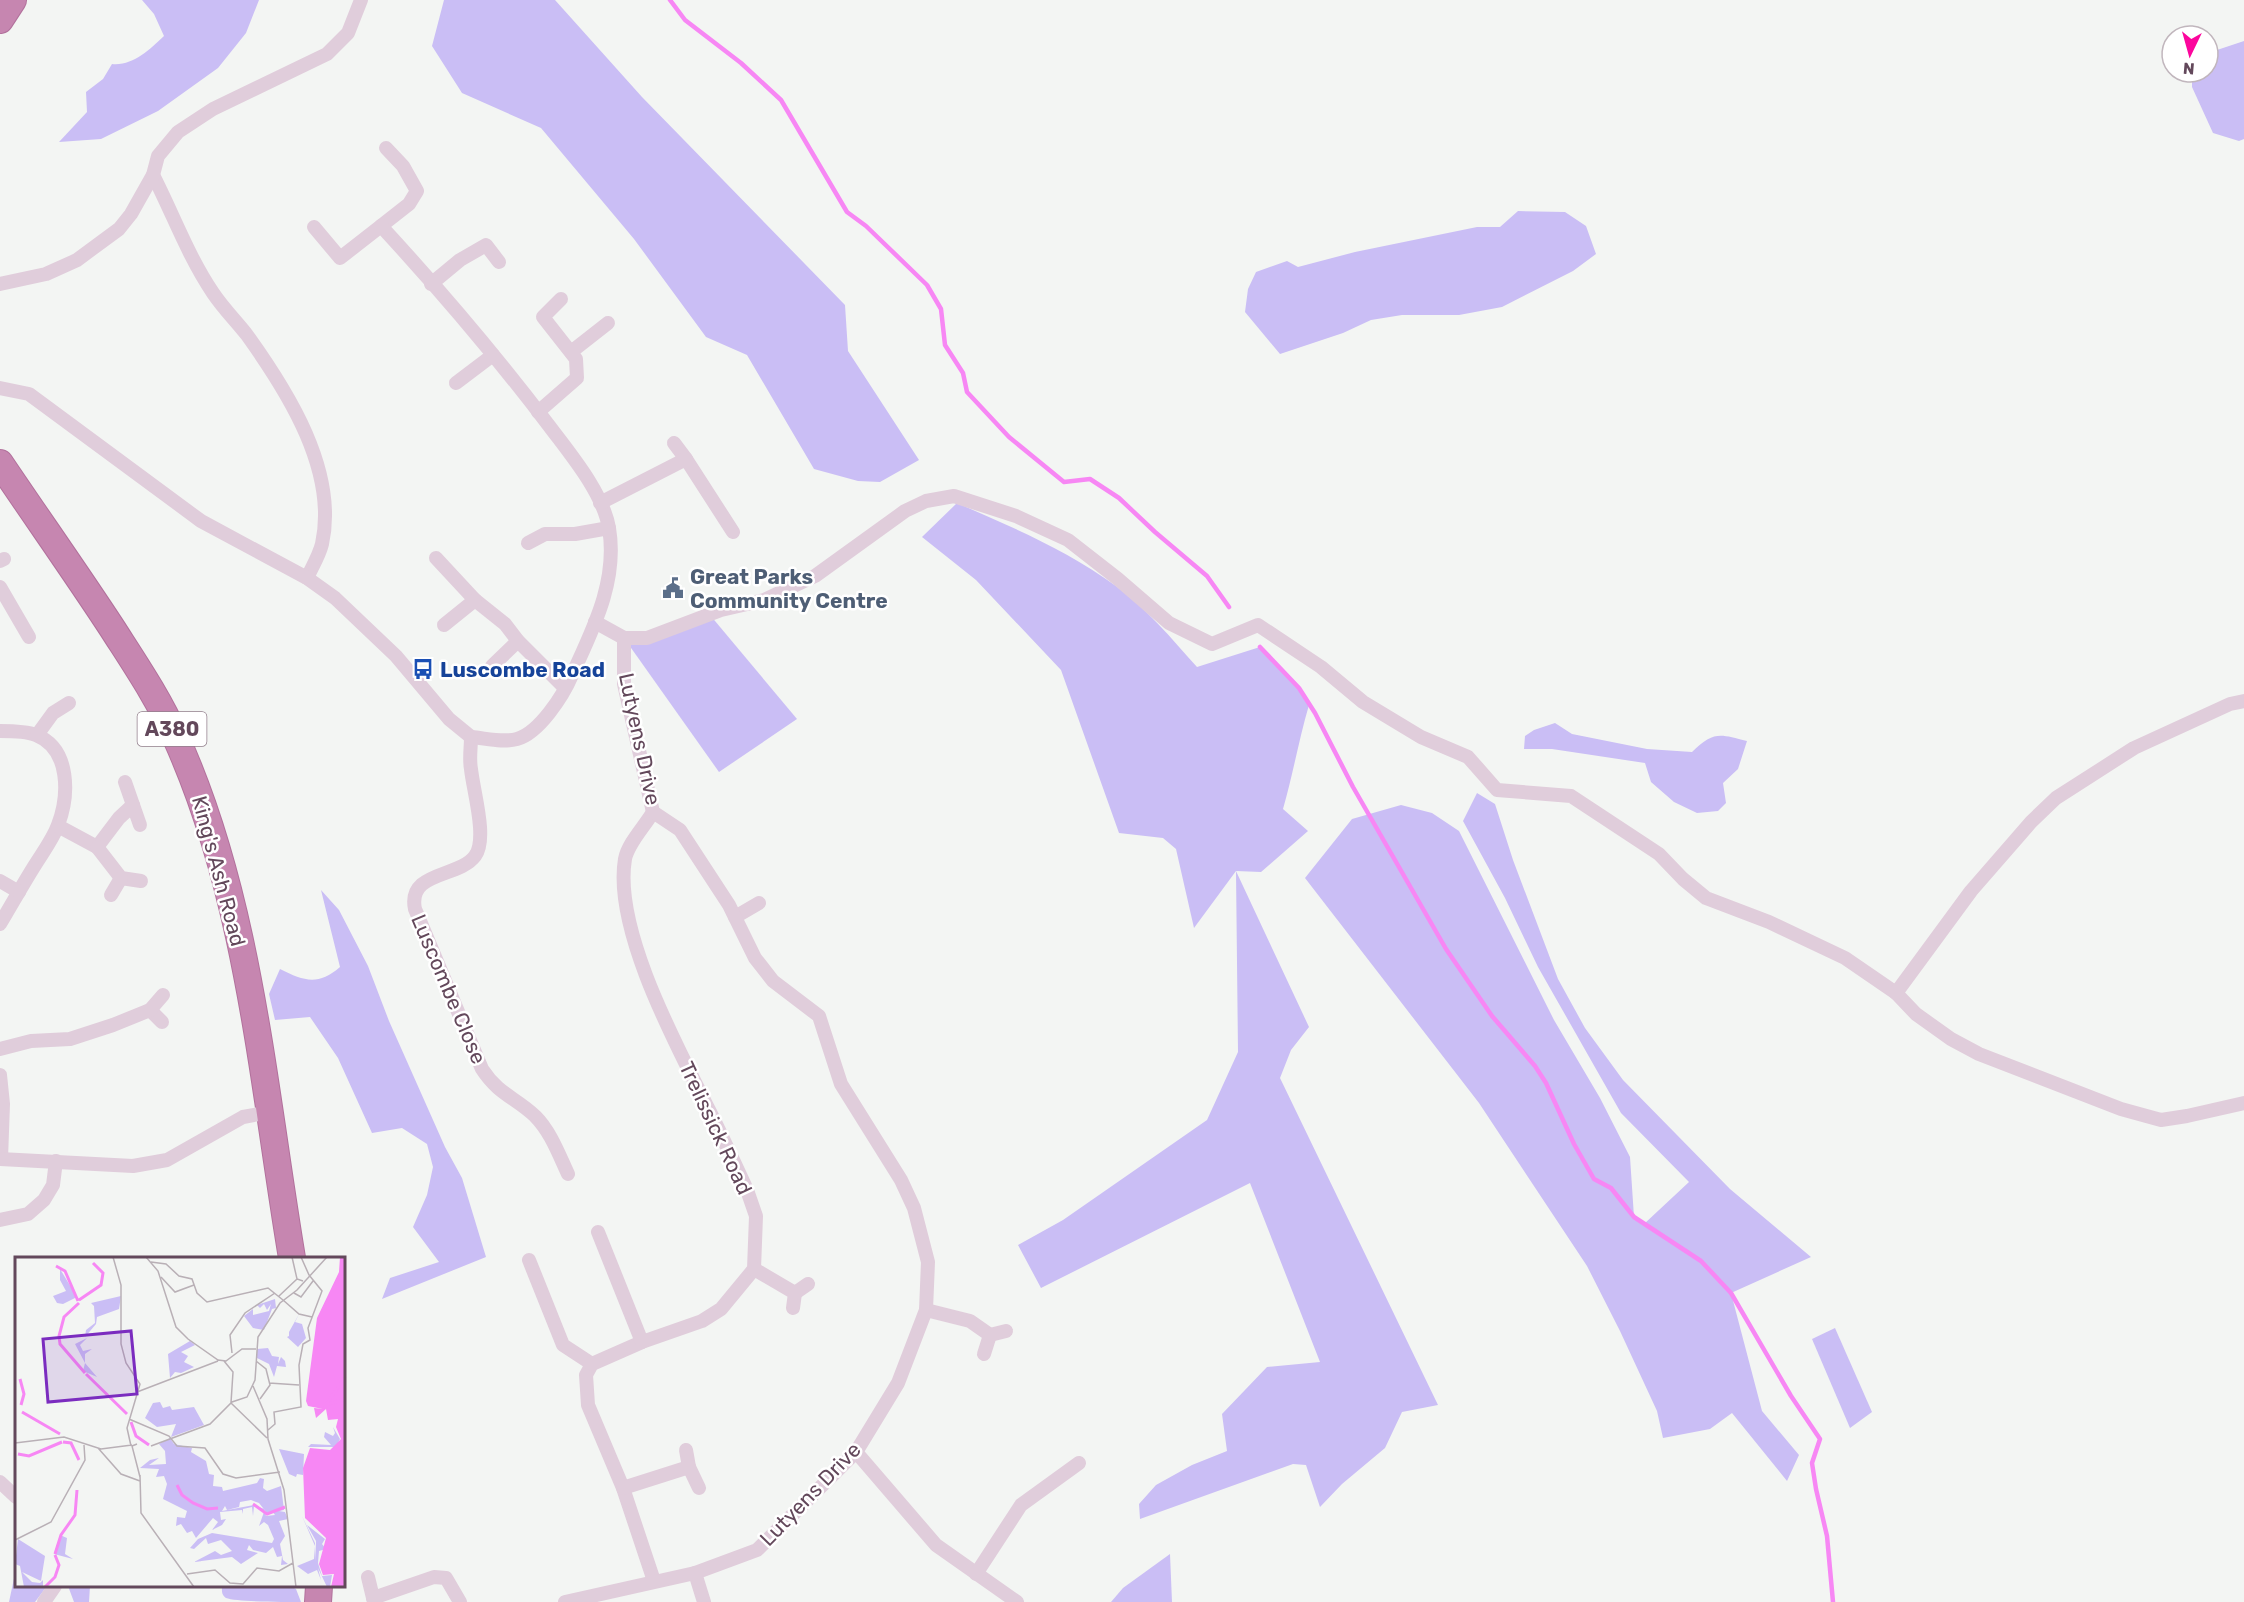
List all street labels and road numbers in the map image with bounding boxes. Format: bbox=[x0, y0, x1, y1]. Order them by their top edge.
street label: Lutyens Drive bbox=[614, 671, 666, 807]
road number: A380 bbox=[138, 712, 207, 746]
street label: King's Ash Road bbox=[187, 793, 251, 949]
street label: Luscombe Close bbox=[406, 910, 492, 1068]
street label: Trelissick Road bbox=[674, 1058, 758, 1198]
street label: Lutyens Drive bbox=[754, 1437, 866, 1551]

